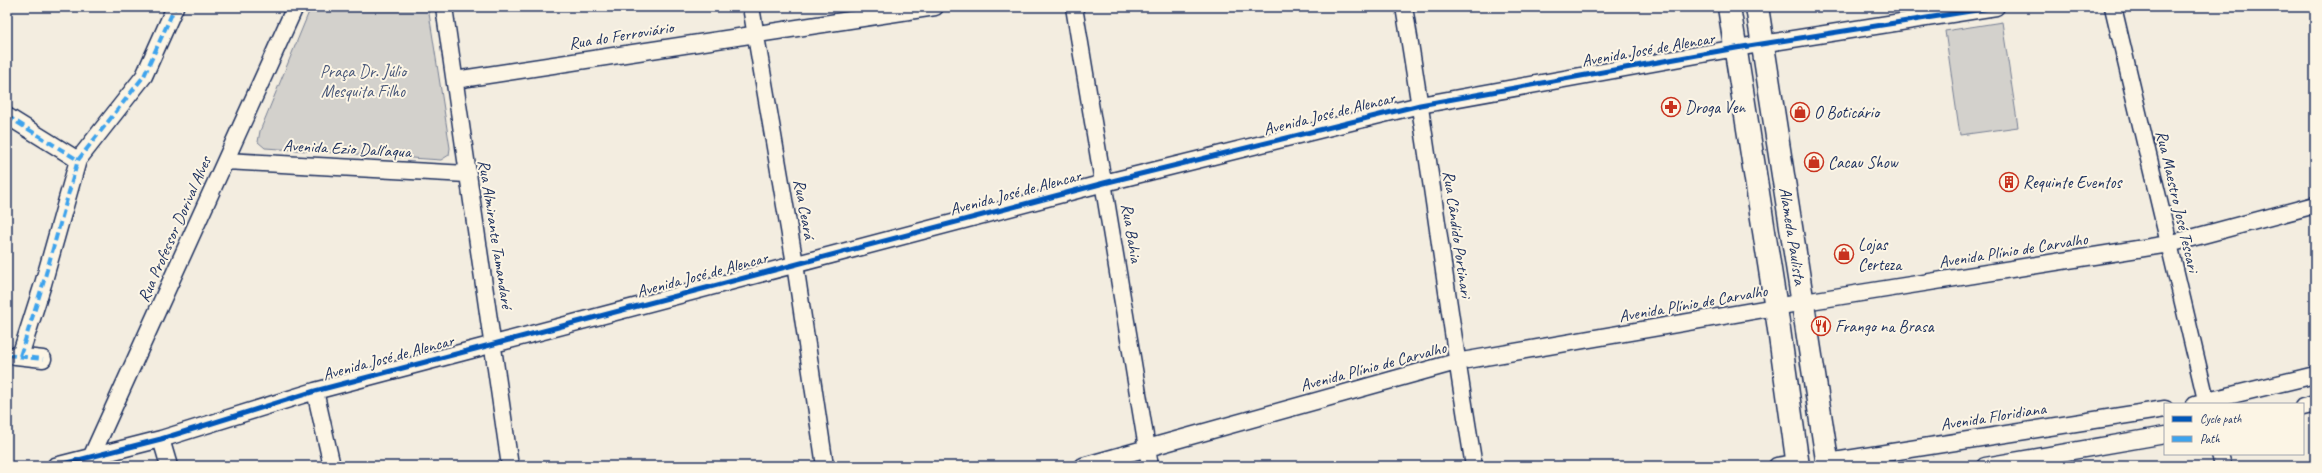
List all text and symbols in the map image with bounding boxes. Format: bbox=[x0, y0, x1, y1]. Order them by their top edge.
street label: Rua do Ferroviário bbox=[567, 17, 677, 54]
street label: Avenida José de Alencar bbox=[1580, 27, 1718, 72]
park label: Praça Dr. Júlio Mesquita Filho bbox=[320, 61, 408, 102]
street label: Avenida José de Alencar bbox=[1261, 87, 1399, 140]
pharmacy icon: Droga Ven bbox=[1660, 96, 1682, 118]
place label: Droga Ven bbox=[1685, 97, 1746, 118]
shop icon: O Boticário bbox=[1789, 101, 1811, 123]
place label: O Boticário bbox=[1814, 102, 1881, 123]
street label: Rua Maestro José Tescari bbox=[2151, 128, 2205, 277]
street label: Avenida Ezio Dall'aqua bbox=[283, 135, 413, 162]
shop icon: Cacau Show bbox=[1803, 151, 1825, 173]
street label: Rua Professor Dorival Alves bbox=[133, 152, 216, 305]
place label: Cacau Show bbox=[1828, 152, 1899, 173]
street label: Rua Almirante Tamandaré bbox=[473, 158, 518, 312]
street label: Avenida José de Alencar bbox=[947, 164, 1085, 220]
street label: Rua Cândido Portinari bbox=[1438, 169, 1477, 302]
building icon: Requinte Eventos bbox=[1998, 171, 2020, 193]
place label: Requinte Eventos bbox=[2023, 172, 2124, 193]
street label: Rua Ceará bbox=[789, 177, 820, 242]
street label: Alameda Paulista bbox=[1774, 186, 1811, 288]
street label: Rua Bahia bbox=[1116, 202, 1147, 265]
street label: Avenida Plínio de Carvalho bbox=[1937, 228, 2090, 273]
place label: Lojas Certeza bbox=[1858, 234, 1903, 275]
shop icon: Lojas Certeza bbox=[1833, 243, 1855, 265]
street label: Avenida José de Alencar bbox=[634, 246, 772, 302]
street label: Avenida Plínio de Carvalho bbox=[1617, 280, 1770, 327]
restaurant icon: Frango na Brasa bbox=[1810, 315, 1832, 337]
place label: Frango na Brasa bbox=[1835, 316, 1935, 337]
street label: Avenida José de Alencar bbox=[320, 329, 458, 385]
street label: Avenida Plínio de Carvalho bbox=[1298, 337, 1449, 396]
street label: Avenida Floridiana bbox=[1939, 398, 2048, 435]
legend bbox=[2164, 403, 2304, 455]
text: Cycle path bbox=[2200, 411, 2242, 427]
text: Path bbox=[2200, 431, 2220, 447]

